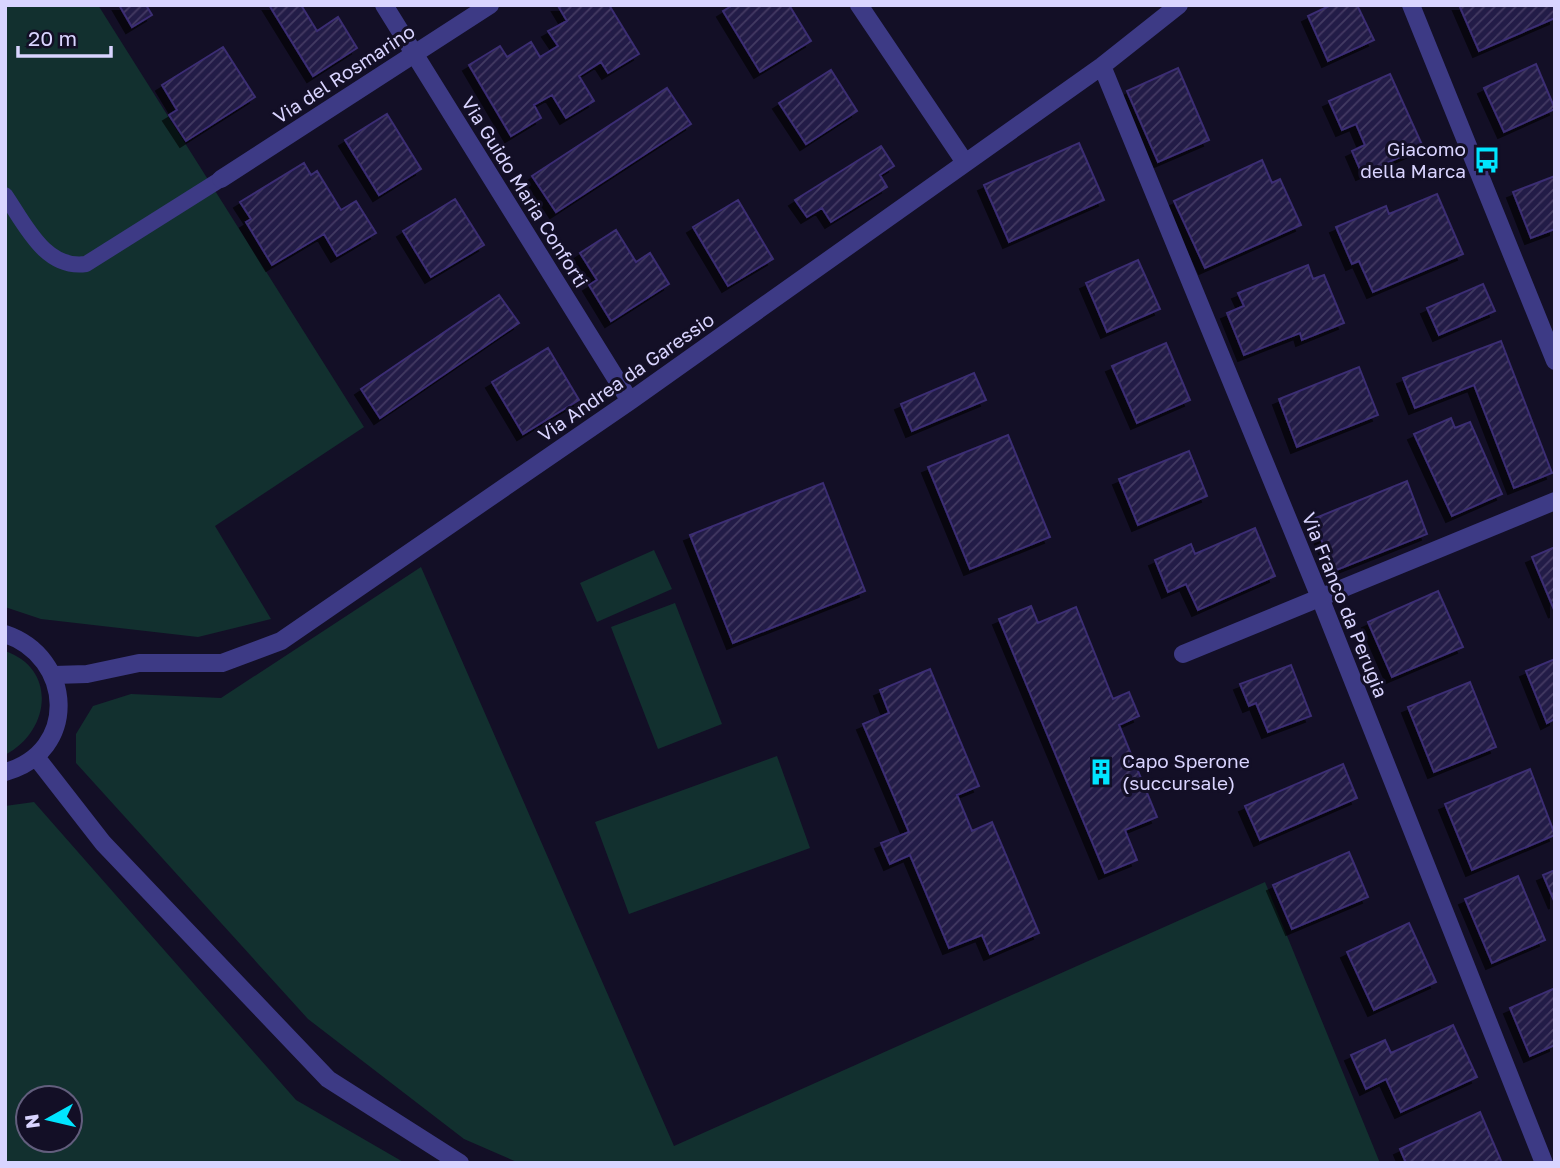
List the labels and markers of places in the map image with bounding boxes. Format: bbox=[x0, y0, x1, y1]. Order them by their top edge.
place label: Giacomo della Marca bbox=[1360, 137, 1466, 182]
bus stop icon: Giacomo della Marca bbox=[1472, 145, 1502, 175]
place label: Capo Sperone (succursale) bbox=[1122, 749, 1250, 794]
building icon: Capo Sperone (succursale) bbox=[1086, 757, 1116, 787]

